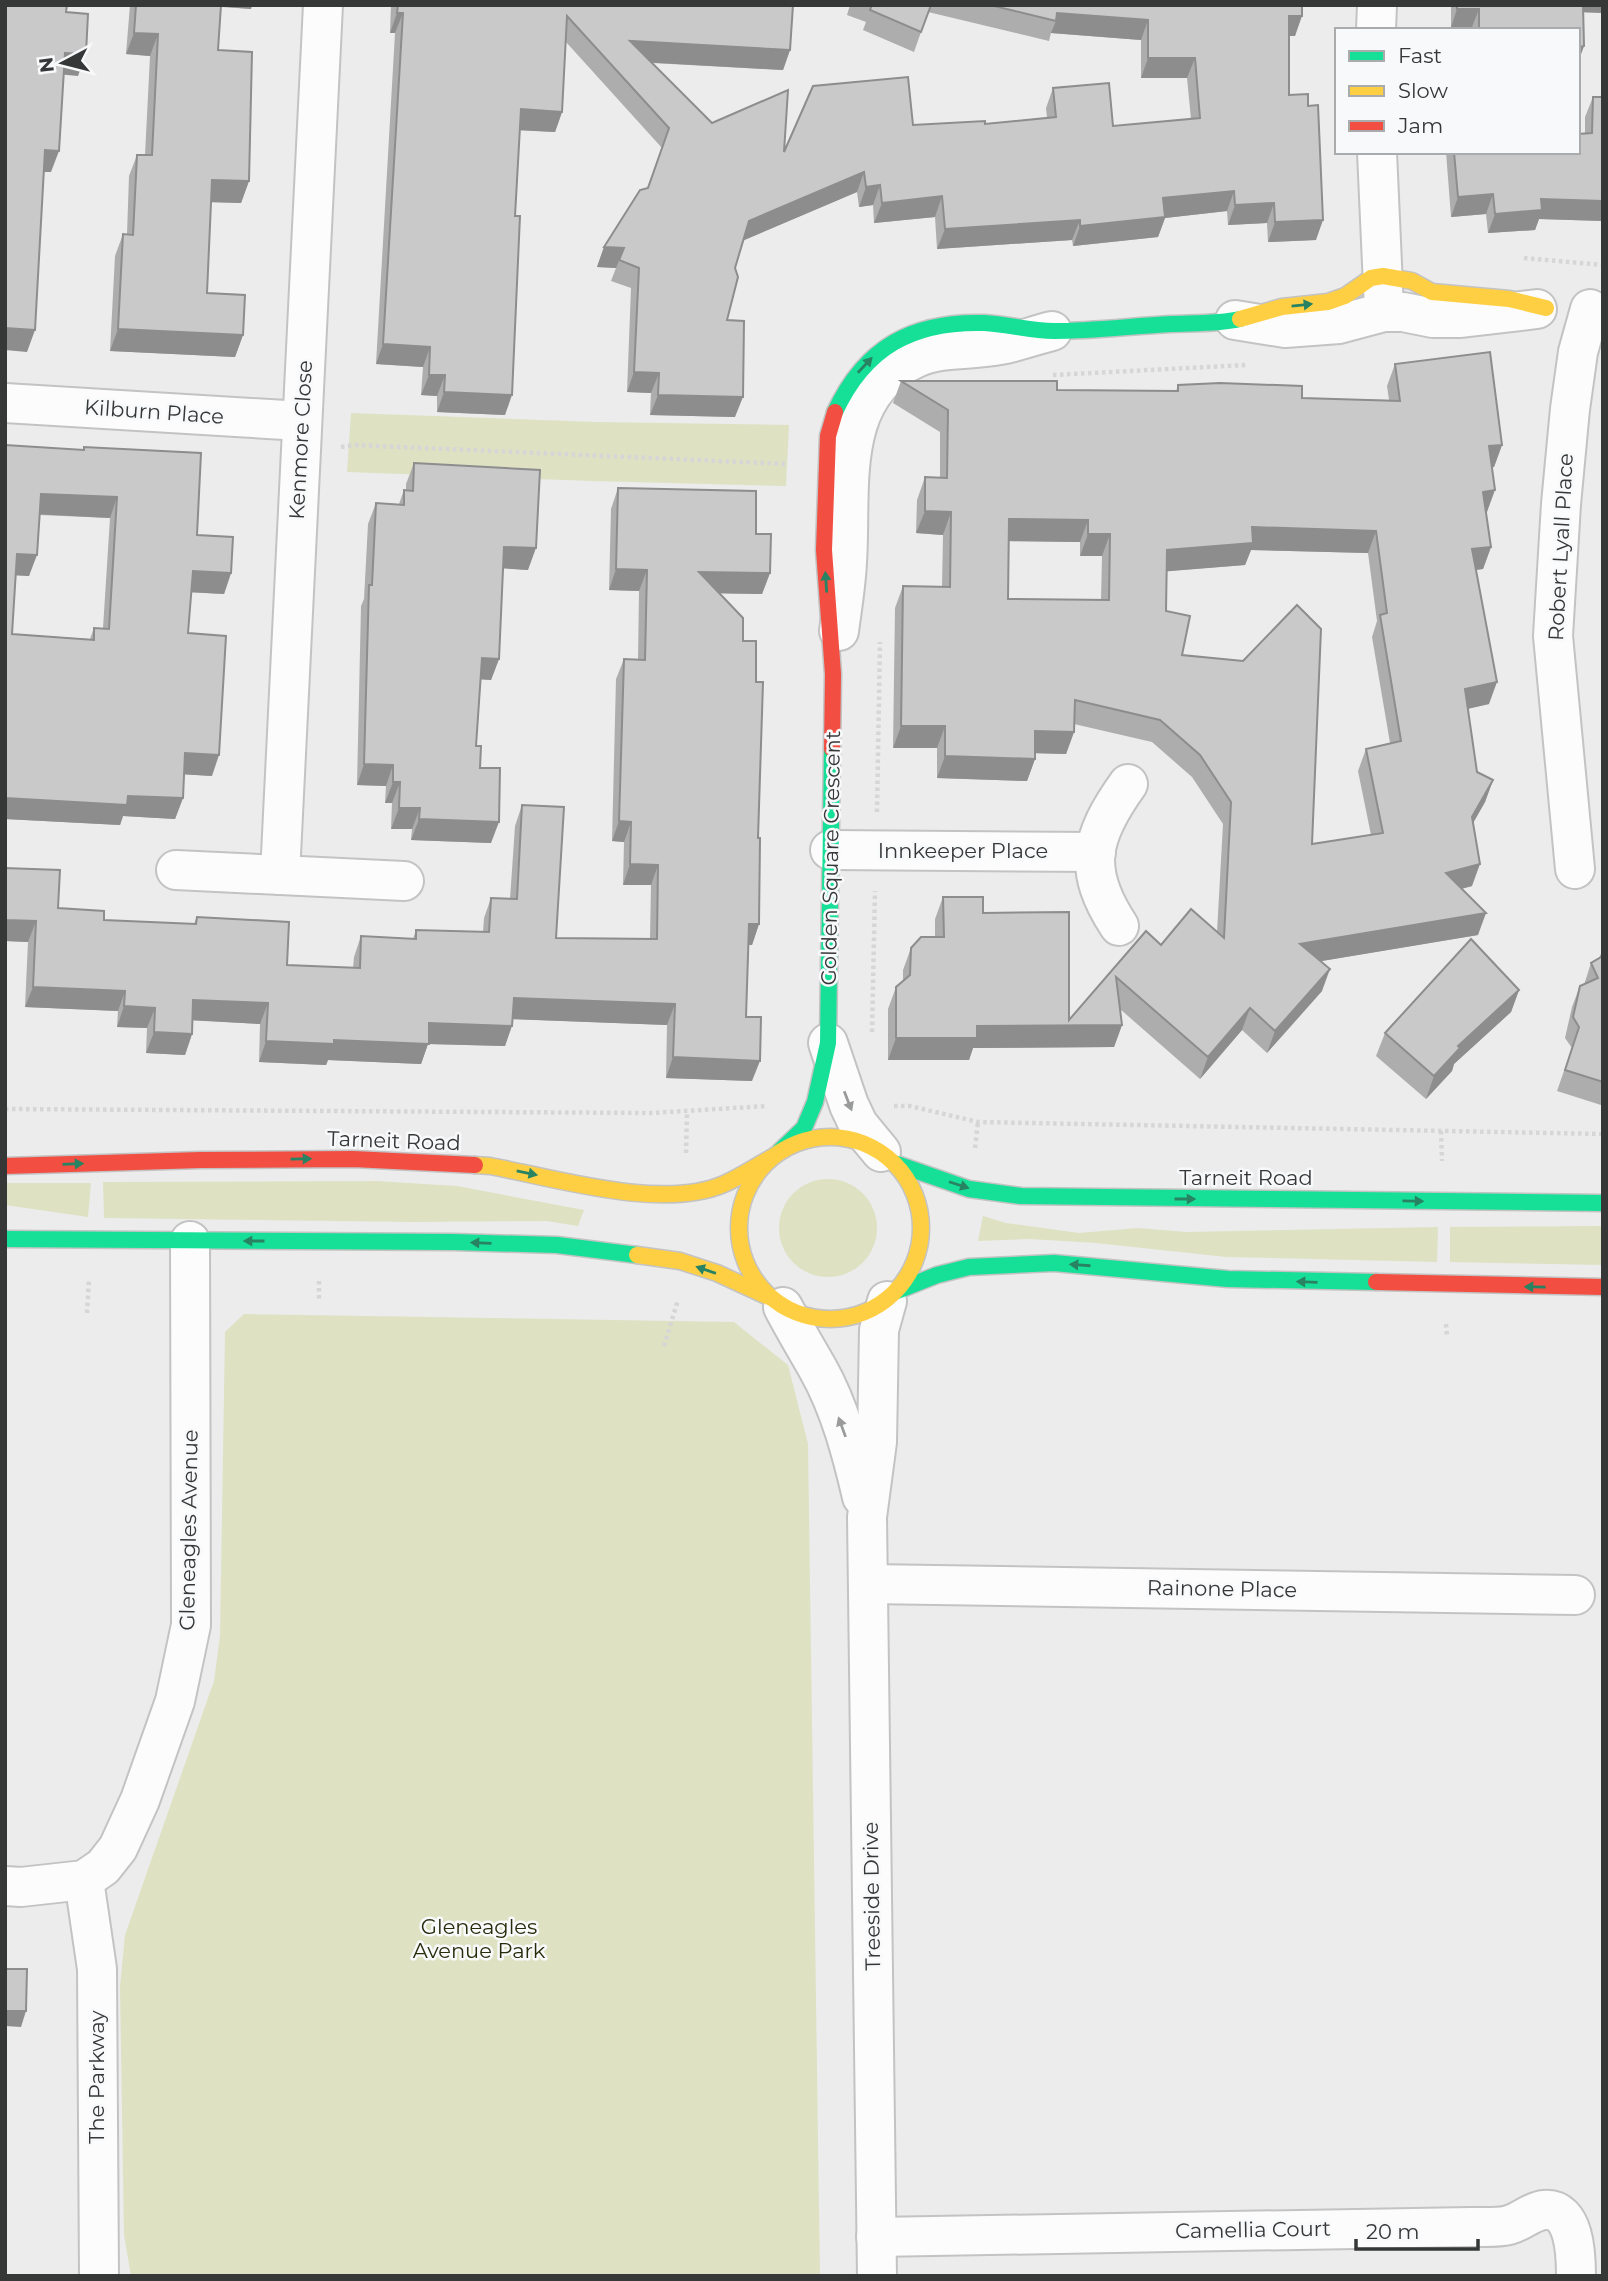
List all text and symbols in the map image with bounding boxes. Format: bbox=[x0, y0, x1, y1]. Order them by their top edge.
north arrow bbox=[28, 28, 98, 98]
legend bbox=[1335, 28, 1580, 154]
text: Fast bbox=[1398, 43, 1442, 68]
text: N bbox=[34, 56, 59, 74]
text: Slow bbox=[1398, 78, 1448, 103]
text: Jam bbox=[1397, 113, 1443, 138]
one-way arrow bbox=[1291, 299, 1313, 310]
one-way arrow bbox=[857, 356, 873, 374]
street label: Kenmore Close bbox=[284, 360, 317, 520]
street label: Kilburn Place bbox=[83, 394, 225, 429]
street label: Robert Lyall Place bbox=[1543, 452, 1578, 642]
one-way arrow bbox=[820, 571, 831, 593]
street label: Golden Square Crescent bbox=[816, 730, 845, 986]
street label: Innkeeper Place bbox=[878, 838, 1048, 863]
one-way arrow bbox=[842, 1090, 853, 1111]
street label: Tarneit Road bbox=[327, 1126, 461, 1155]
one-way arrow bbox=[290, 1153, 312, 1165]
one-way arrow bbox=[63, 1158, 85, 1169]
street label: Tarneit Road bbox=[1179, 1165, 1313, 1190]
one-way arrow bbox=[517, 1168, 539, 1179]
one-way arrow bbox=[948, 1180, 969, 1191]
one-way arrow bbox=[1174, 1193, 1196, 1205]
one-way arrow bbox=[1402, 1195, 1424, 1207]
one-way arrow bbox=[243, 1235, 265, 1247]
one-way arrow bbox=[470, 1237, 492, 1249]
one-way arrow bbox=[1069, 1259, 1091, 1270]
one-way arrow bbox=[696, 1264, 717, 1275]
one-way arrow bbox=[1296, 1276, 1318, 1287]
one-way arrow bbox=[1523, 1281, 1545, 1292]
one-way arrow bbox=[836, 1417, 847, 1438]
street label: Gleneagles Avenue bbox=[174, 1429, 203, 1631]
street label: Rainone Place bbox=[1147, 1575, 1297, 1602]
street label: Treeside Drive bbox=[858, 1821, 885, 1971]
park label: Gleneagles Avenue Park bbox=[413, 1914, 546, 1963]
street label: The Parkway bbox=[84, 2010, 109, 2144]
scale bar bbox=[1356, 2208, 1478, 2252]
street label: Camellia Court bbox=[1175, 2216, 1331, 2243]
text: 20 m bbox=[1366, 2219, 1420, 2244]

